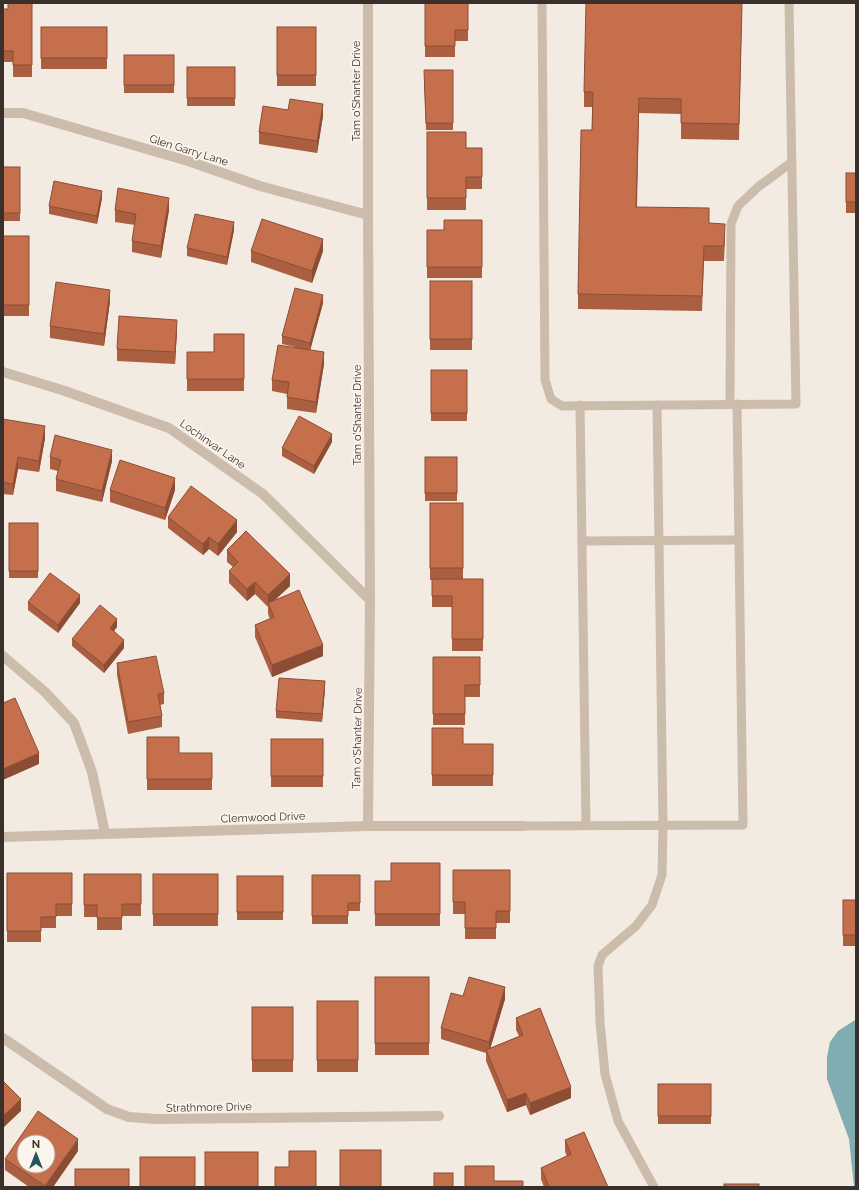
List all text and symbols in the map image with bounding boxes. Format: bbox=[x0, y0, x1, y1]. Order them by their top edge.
street label: Tam o'Shanter Drive bbox=[350, 40, 363, 142]
street label: Glen Garry Lane bbox=[148, 132, 230, 169]
street label: Tam o'Shanter Drive bbox=[351, 364, 364, 466]
street label: Lochinvar Lane bbox=[177, 417, 249, 472]
street label: Tam o'Shanter Drive bbox=[350, 687, 365, 789]
street label: Clemwood Drive bbox=[220, 810, 306, 825]
street label: Strathmore Drive bbox=[166, 1100, 253, 1115]
north arrow bbox=[16, 1134, 56, 1174]
text: N bbox=[32, 1138, 40, 1151]

